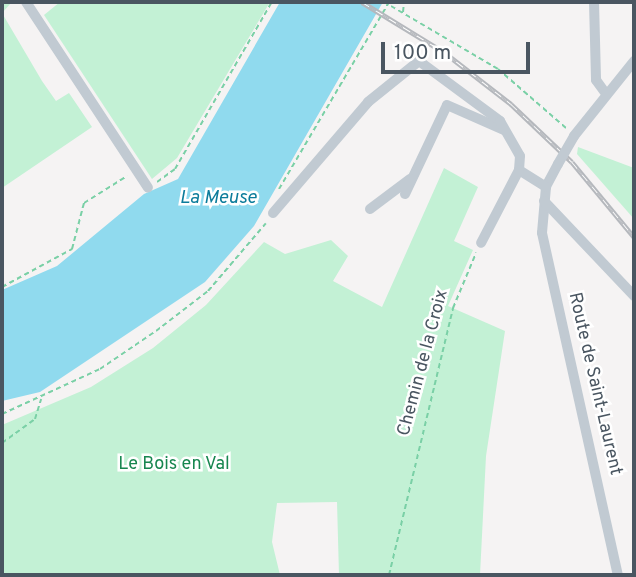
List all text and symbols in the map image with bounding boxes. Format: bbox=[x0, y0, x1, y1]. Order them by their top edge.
scale bar bbox=[384, 28, 533, 72]
text: 100 m bbox=[394, 40, 451, 67]
water label: La Meuse bbox=[179, 188, 257, 210]
street label: Chemin de la Croix bbox=[394, 287, 454, 439]
street label: Route de Saint-Laurent bbox=[562, 291, 626, 477]
park label: Le Bois en Val bbox=[118, 454, 230, 476]

